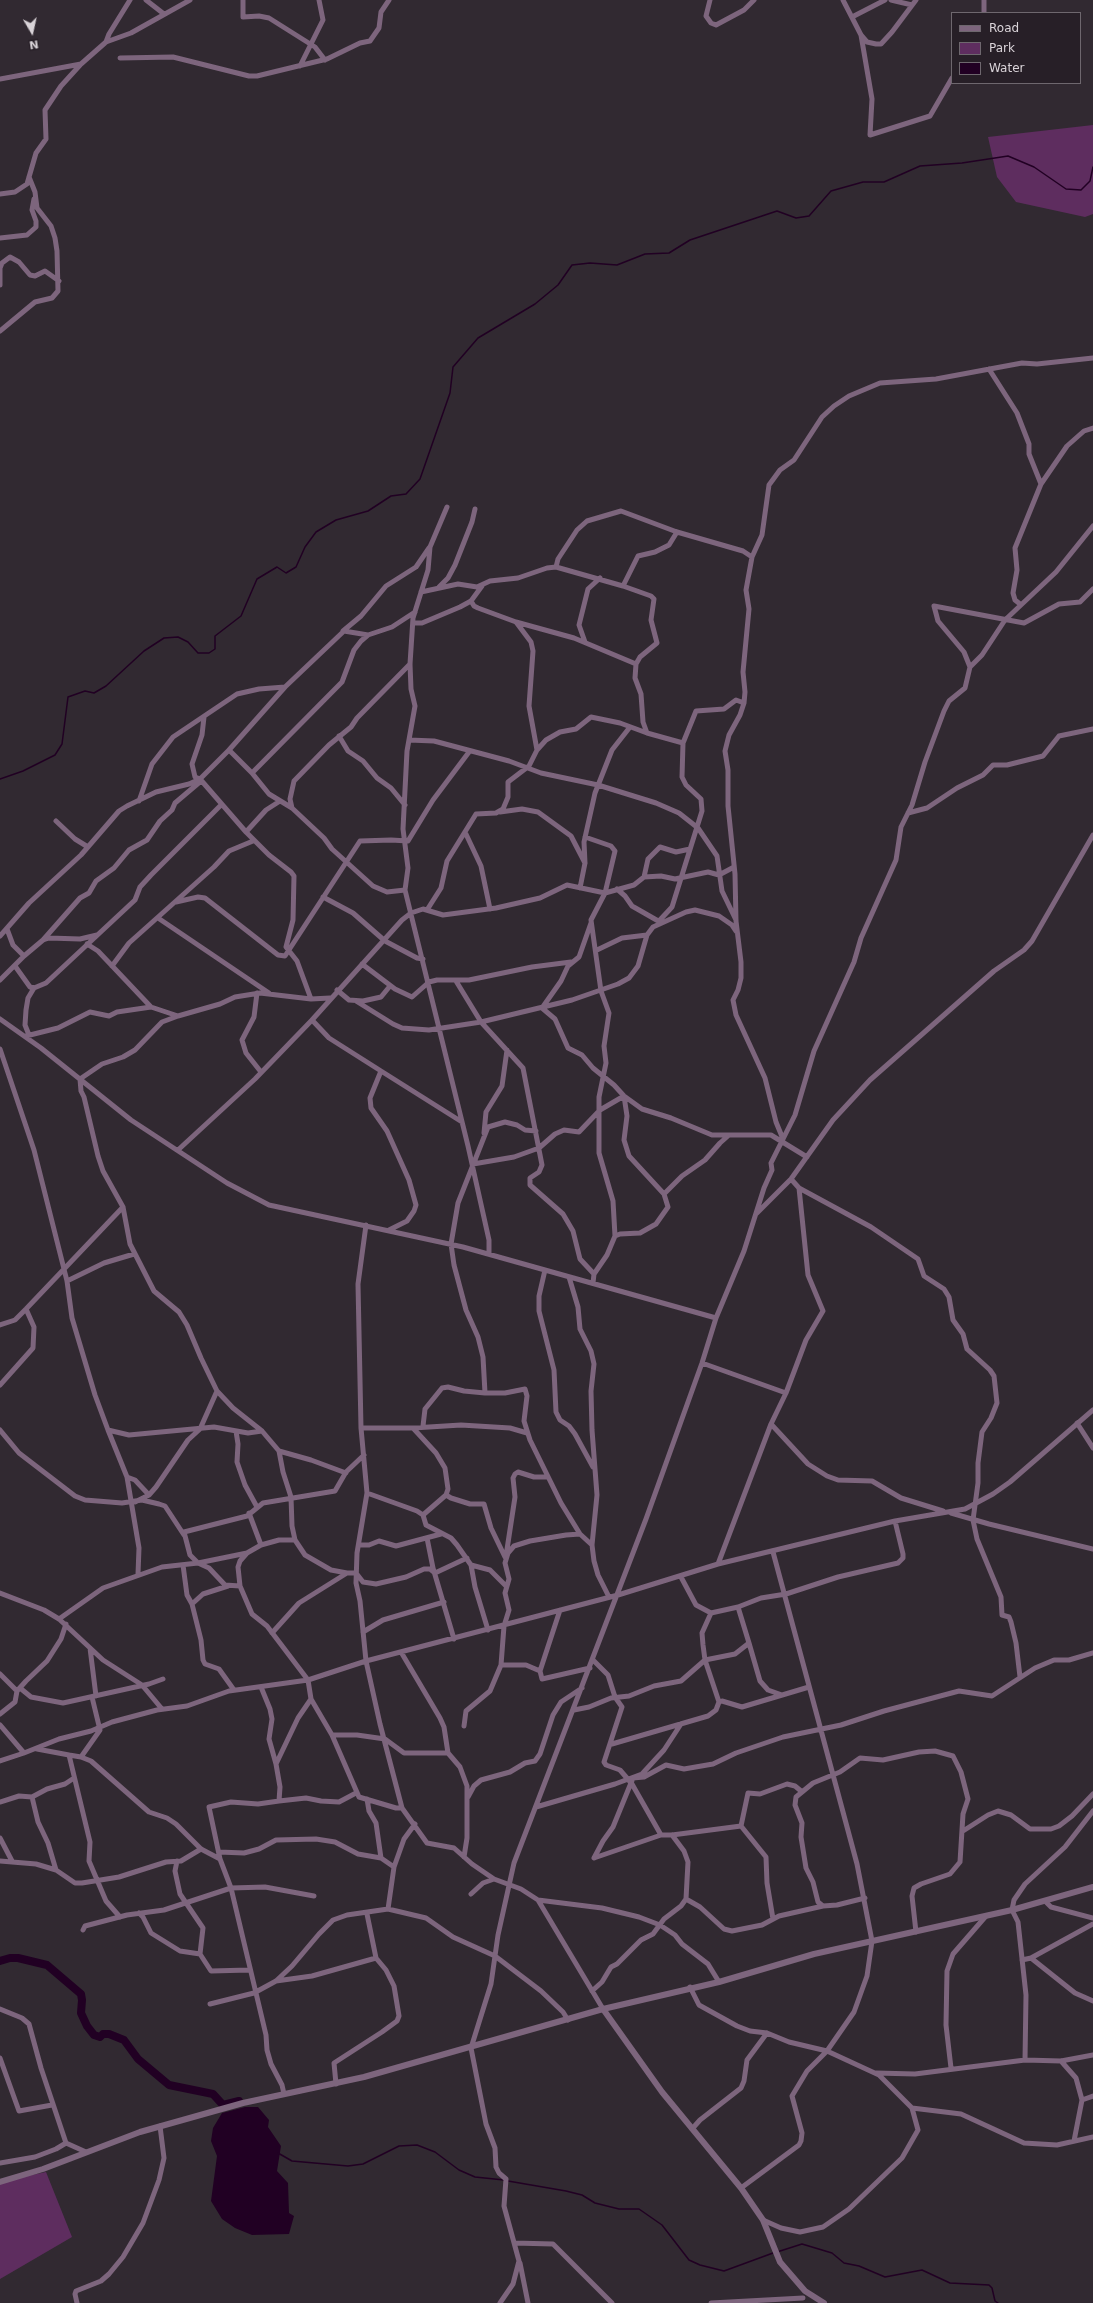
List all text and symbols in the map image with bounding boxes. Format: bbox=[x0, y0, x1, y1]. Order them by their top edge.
north arrow bbox=[12, 12, 52, 52]
legend bbox=[951, 12, 1081, 84]
text: Road bbox=[989, 21, 1019, 35]
text: N bbox=[28, 37, 40, 51]
text: Park bbox=[989, 41, 1015, 55]
text: Water bbox=[989, 61, 1024, 75]

